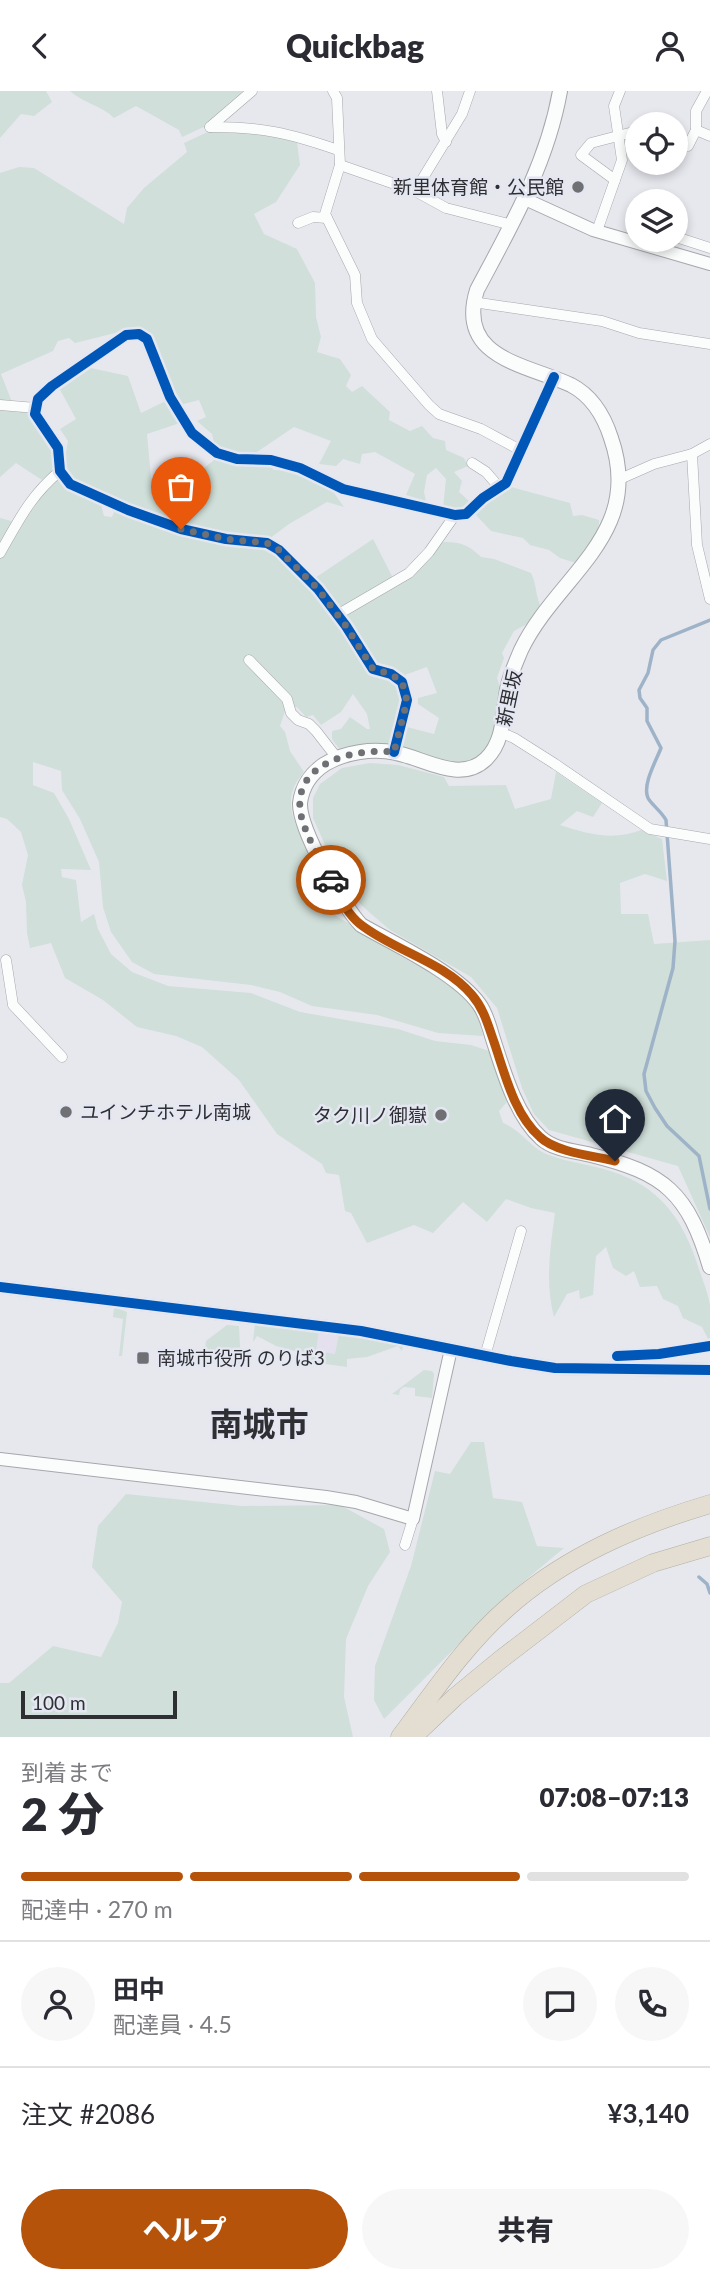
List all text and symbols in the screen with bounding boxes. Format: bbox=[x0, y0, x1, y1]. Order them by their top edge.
text: Quickbag bbox=[286, 26, 424, 65]
icon: back bbox=[21, 27, 59, 65]
icon: person bbox=[651, 27, 689, 65]
map controls bbox=[625, 112, 688, 252]
button: locate bbox=[625, 112, 688, 175]
place label: 新里体育館・公民館 bbox=[393, 175, 564, 198]
marker: 新里体育館・公民館 bbox=[570, 179, 586, 195]
button: layers bbox=[625, 189, 688, 252]
pin bbox=[151, 457, 211, 529]
icon: bag bbox=[162, 468, 200, 506]
street label: 新里坂 bbox=[491, 668, 526, 728]
courier bbox=[296, 845, 366, 915]
icon: car bbox=[312, 861, 350, 899]
pin bbox=[585, 1089, 645, 1161]
place label: ユインチホテル南城 bbox=[80, 1100, 251, 1123]
icon: home bbox=[596, 1100, 634, 1138]
place label: タク川ノ御嶽 bbox=[313, 1103, 427, 1126]
marker: ユインチホテル南城 bbox=[58, 1104, 74, 1120]
marker: タク川ノ御嶽 bbox=[433, 1107, 449, 1123]
place label: 南城市役所 のりば3 bbox=[157, 1346, 325, 1369]
marker: 南城市役所 のりば3 bbox=[135, 1350, 151, 1366]
district label: 南城市 bbox=[210, 1403, 309, 1443]
scale bar bbox=[21, 1688, 177, 1720]
text: 100 m bbox=[32, 1691, 86, 1714]
text: 到着まで bbox=[21, 1758, 113, 1786]
text: 07:08–07:13 bbox=[539, 1781, 689, 1813]
text: 2 分 bbox=[21, 1786, 104, 1841]
text: 配達中 · 270 m bbox=[21, 1895, 173, 1923]
button: person bbox=[21, 1967, 95, 2041]
button: chat bbox=[523, 1967, 597, 2041]
button: phone bbox=[615, 1967, 689, 2041]
text: 田中 bbox=[113, 1973, 165, 2005]
text: 配達員 · 4.5 bbox=[113, 2010, 232, 2038]
text: ¥3,140 bbox=[608, 2097, 689, 2129]
text: 注文 #2086 bbox=[21, 2098, 155, 2130]
button: ヘルプ bbox=[21, 2189, 348, 2269]
button: 共有 bbox=[362, 2189, 689, 2269]

